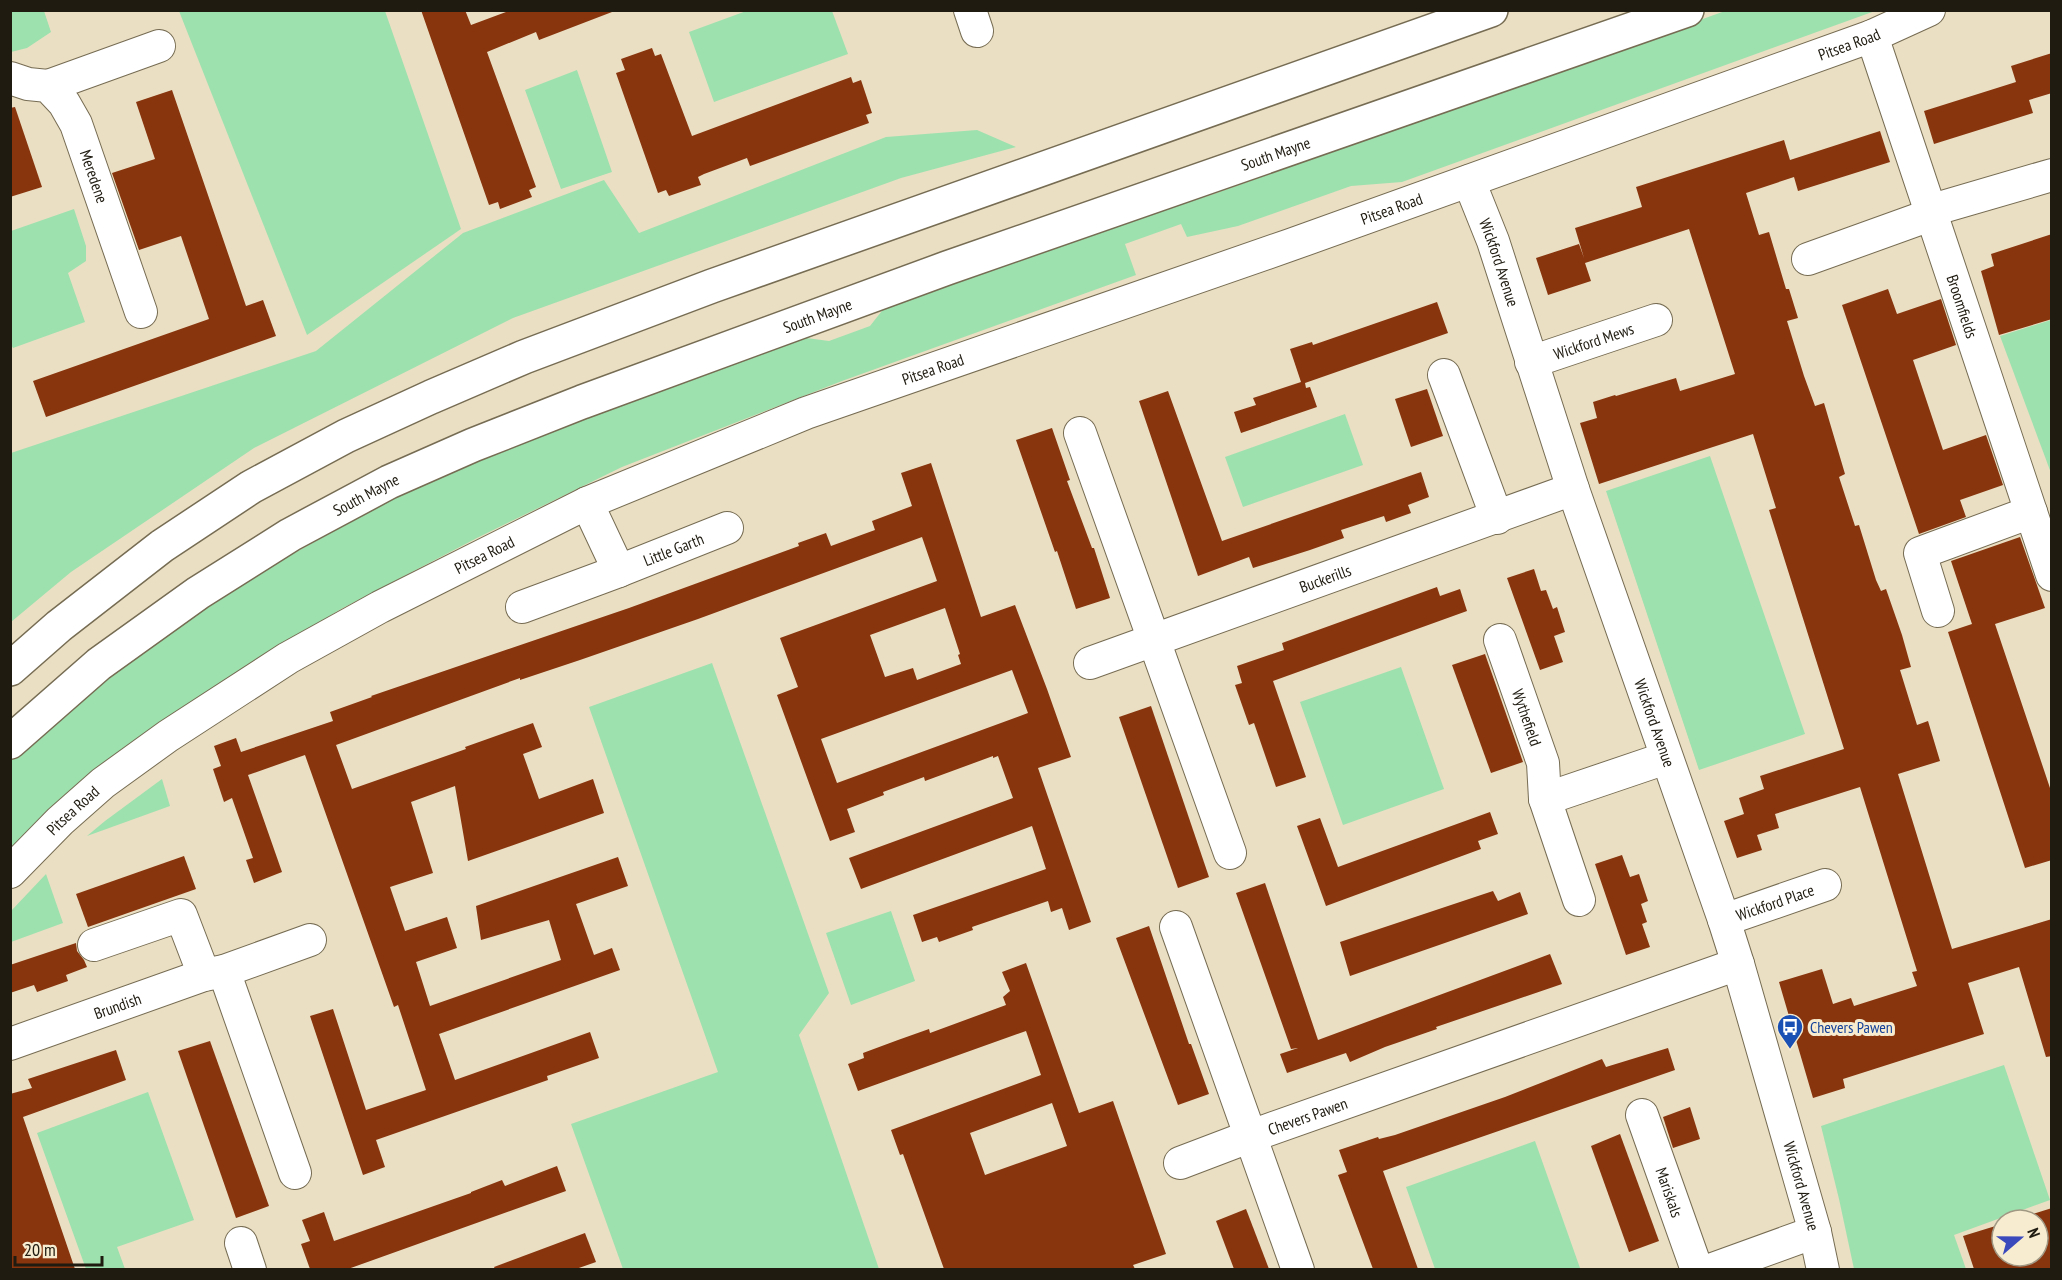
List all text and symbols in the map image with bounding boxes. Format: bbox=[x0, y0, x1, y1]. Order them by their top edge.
street label: Pitsea Road bbox=[1815, 24, 1883, 65]
street label: South Mayne bbox=[1238, 132, 1313, 175]
street label: Meredene bbox=[76, 147, 113, 206]
street label: Pitsea Road bbox=[1358, 188, 1425, 229]
street label: Wickford Avenue bbox=[1475, 215, 1523, 309]
street label: Broomfields bbox=[1942, 272, 1982, 341]
street label: South Mayne bbox=[780, 294, 855, 337]
street label: Wickford Mews bbox=[1551, 318, 1636, 364]
street label: Pitsea Road bbox=[899, 349, 967, 389]
street label: South Mayne bbox=[329, 469, 402, 520]
street label: Little Garth bbox=[640, 528, 706, 570]
street label: Pitsea Road bbox=[451, 531, 518, 578]
street label: Buckerills bbox=[1297, 560, 1354, 597]
street label: Wickford Avenue bbox=[1630, 676, 1680, 770]
street label: Wythefield bbox=[1508, 686, 1546, 749]
street label: Pitsea Road bbox=[42, 781, 103, 839]
street label: Wickford Place bbox=[1733, 880, 1817, 925]
street label: Brundish bbox=[91, 988, 144, 1023]
bus stop icon: Chevers Pawen bbox=[1775, 1012, 1805, 1050]
place label: Chevers Pawen bbox=[1810, 1017, 1893, 1037]
street label: Chevers Pawen bbox=[1265, 1093, 1350, 1139]
street label: Wickford Avenue bbox=[1779, 1139, 1824, 1233]
street label: Mariskals bbox=[1651, 1165, 1687, 1220]
north arrow bbox=[1990, 1208, 2050, 1268]
text: N bbox=[2023, 1225, 2045, 1240]
scale bar bbox=[15, 1229, 102, 1267]
text: 20 m bbox=[24, 1238, 56, 1261]

